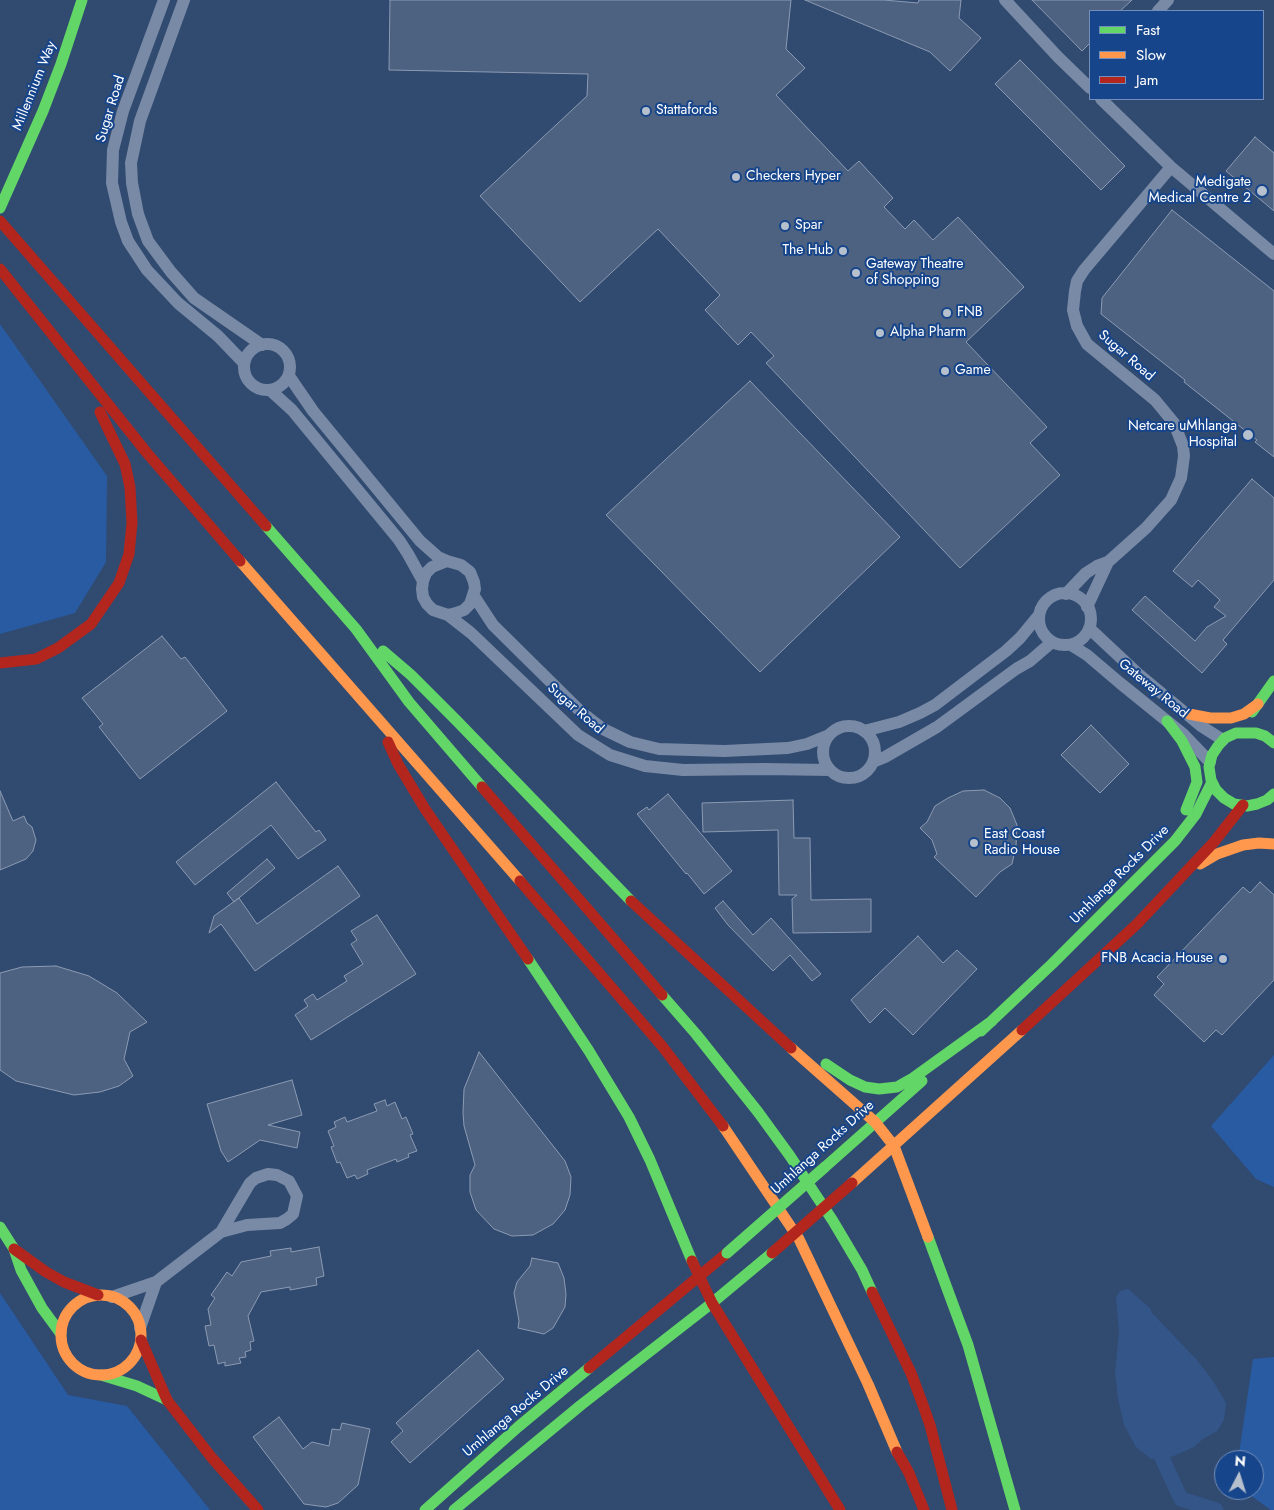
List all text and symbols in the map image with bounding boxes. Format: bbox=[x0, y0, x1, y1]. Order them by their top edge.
legend bbox=[1089, 10, 1264, 100]
text: Fast bbox=[1136, 19, 1160, 41]
street label: Millennium Way bbox=[9, 39, 61, 133]
text: Slow bbox=[1136, 44, 1166, 66]
text: Jam bbox=[1136, 69, 1159, 91]
street label: Sugar Road bbox=[93, 74, 129, 144]
place label: Stattafords bbox=[656, 103, 717, 119]
marker: Stattafords bbox=[640, 105, 652, 117]
place label: Checkers Hyper bbox=[746, 169, 841, 185]
marker: Checkers Hyper bbox=[730, 171, 742, 183]
place label: Medigate Medical Centre 2 bbox=[1149, 175, 1251, 208]
marker: Medigate Medical Centre 2 bbox=[1255, 184, 1269, 198]
place label: Spar bbox=[795, 218, 822, 234]
marker: Spar bbox=[779, 220, 791, 232]
place label: The Hub bbox=[782, 243, 833, 259]
marker: The Hub bbox=[837, 245, 849, 257]
place label: Gateway Theatre of Shopping bbox=[866, 257, 963, 290]
marker: Gateway Theatre of Shopping bbox=[850, 267, 862, 279]
place label: FNB bbox=[957, 305, 983, 321]
marker: FNB bbox=[941, 307, 953, 319]
place label: Alpha Pharm bbox=[890, 325, 966, 341]
marker: Alpha Pharm bbox=[874, 327, 886, 339]
street label: Sugar Road bbox=[1094, 327, 1158, 385]
place label: Game bbox=[955, 363, 991, 379]
marker: Game bbox=[939, 365, 951, 377]
place label: Netcare uMhlanga Hospital bbox=[1128, 419, 1237, 452]
marker: Netcare uMhlanga Hospital bbox=[1241, 428, 1255, 442]
street label: Gateway Road bbox=[1115, 656, 1191, 722]
street label: Sugar Road bbox=[543, 680, 607, 738]
street label: Umhlanga Rocks Drive bbox=[1067, 822, 1173, 928]
place label: East Coast Radio House bbox=[984, 827, 1060, 860]
marker: East Coast Radio House bbox=[968, 837, 980, 849]
place label: FNB Acacia House bbox=[1101, 951, 1213, 967]
marker: FNB Acacia House bbox=[1217, 953, 1229, 965]
street label: Umhlanga Rocks Drive bbox=[768, 1097, 878, 1199]
street label: Umhlanga Rocks Drive bbox=[460, 1363, 572, 1461]
north arrow bbox=[1214, 1450, 1264, 1500]
text: N bbox=[1234, 1451, 1247, 1472]

